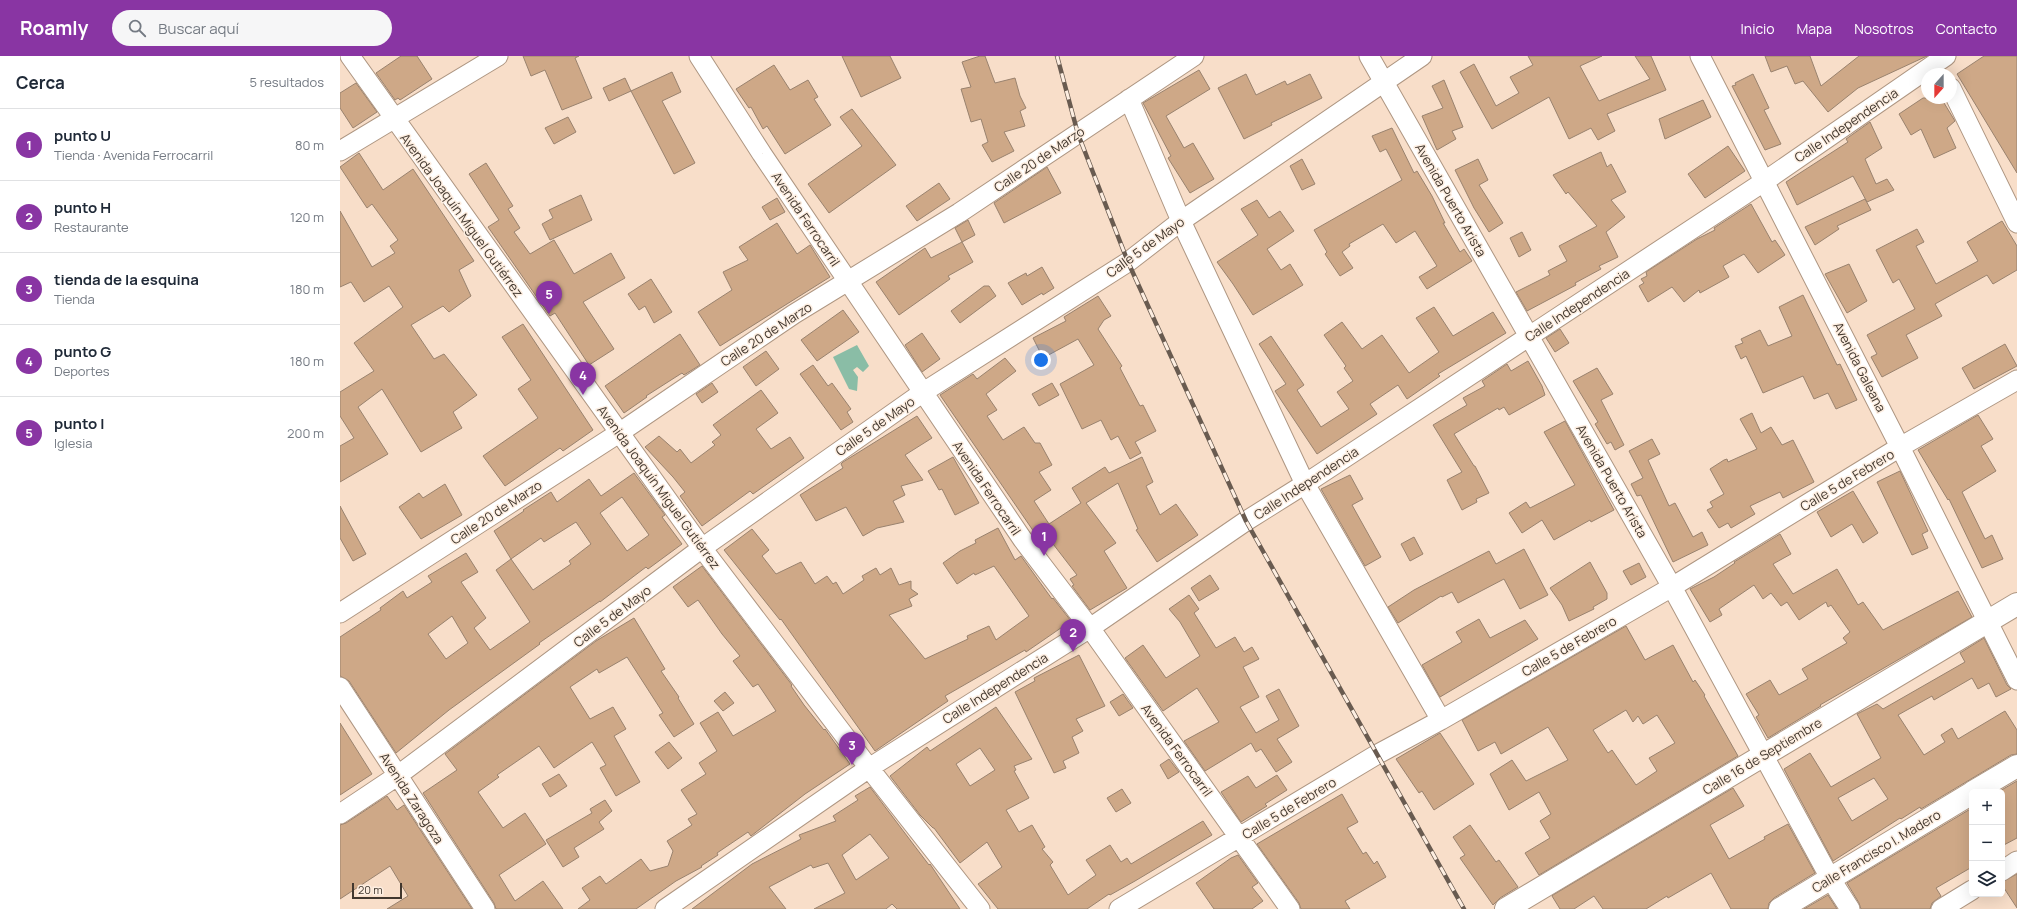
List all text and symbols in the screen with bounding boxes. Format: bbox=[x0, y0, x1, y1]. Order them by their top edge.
search box bbox=[112, 10, 392, 46]
text: Roamly bbox=[20, 15, 88, 41]
icon: search bbox=[126, 17, 148, 39]
text: Buscar aquí bbox=[158, 18, 239, 39]
text: Inicio bbox=[1741, 19, 1775, 38]
text: Mapa bbox=[1797, 19, 1832, 38]
text: Nosotros bbox=[1854, 19, 1914, 38]
text: Contacto bbox=[1936, 19, 1997, 38]
north arrow bbox=[1921, 68, 1957, 104]
text: Cerca bbox=[16, 71, 65, 94]
text: 5 resultados bbox=[250, 73, 324, 91]
street label: Calle Independencia bbox=[1791, 84, 1901, 166]
street label: Calle 20 de Marzo bbox=[990, 122, 1088, 196]
text: punto U bbox=[54, 125, 111, 146]
street label: Avenida Joaquín Miguel Gutiérrez bbox=[396, 129, 528, 301]
text: 1 bbox=[26, 136, 32, 154]
text: 80 m bbox=[295, 136, 324, 154]
street label: Avenida Puerto Arista bbox=[1411, 140, 1491, 260]
text: Tienda · Avenida Ferrocarril bbox=[54, 146, 213, 164]
street label: Avenida Ferrocarril bbox=[768, 168, 844, 270]
text: punto H bbox=[54, 197, 111, 218]
text: 2 bbox=[25, 208, 33, 226]
text: 120 m bbox=[290, 208, 324, 226]
street label: Calle 5 de Mayo bbox=[1102, 212, 1188, 282]
text: Restaurante bbox=[54, 218, 129, 236]
street label: Calle Independencia bbox=[1521, 264, 1633, 346]
text: tienda de la esquina bbox=[54, 269, 199, 290]
text: 3 bbox=[25, 280, 33, 298]
text: 180 m bbox=[290, 280, 324, 298]
pin: 5 bbox=[536, 281, 562, 314]
text: Tienda bbox=[54, 290, 95, 308]
street label: Calle 20 de Marzo bbox=[717, 298, 815, 370]
street label: Avenida Galeana bbox=[1830, 319, 1890, 415]
text: punto G bbox=[54, 341, 111, 362]
your location bbox=[1031, 350, 1051, 370]
text: 4 bbox=[25, 352, 33, 370]
text: 180 m bbox=[290, 352, 324, 370]
text: Deportes bbox=[54, 362, 110, 380]
pin: 4 bbox=[570, 362, 596, 395]
street label: Calle 5 de Mayo bbox=[832, 392, 918, 460]
street label: Avenida Joaquín Miguel Gutiérrez bbox=[593, 401, 725, 573]
text: punto I bbox=[54, 413, 105, 434]
street label: Avenida Puerto Arista bbox=[1572, 421, 1652, 541]
text: 5 bbox=[25, 424, 33, 442]
text: 200 m bbox=[287, 424, 324, 442]
text: Iglesia bbox=[54, 434, 92, 452]
street label: Avenida Ferrocarril bbox=[949, 437, 1025, 539]
street label: Calle Independencia bbox=[1250, 442, 1362, 524]
street label: Calle 5 de Febrero bbox=[1797, 445, 1898, 515]
street label: Calle 20 de Marzo bbox=[447, 476, 545, 548]
pin: 1 bbox=[1031, 523, 1057, 556]
street label: Calle 5 de Mayo bbox=[570, 581, 655, 651]
street label: Calle 5 de Febrero bbox=[1518, 611, 1620, 681]
pin: 2 bbox=[1060, 619, 1086, 652]
street label: Calle Independencia bbox=[939, 648, 1051, 728]
street label: Avenida Ferrocarril bbox=[1137, 700, 1217, 800]
street label: Calle 16 de Septiembre bbox=[1699, 713, 1825, 799]
pin: 3 bbox=[839, 732, 865, 765]
street label: Avenida Zaragoza bbox=[376, 749, 448, 847]
street label: Calle 5 de Febrero bbox=[1239, 773, 1340, 843]
map controls bbox=[1969, 789, 2005, 897]
button: + bbox=[1969, 789, 2005, 825]
street label: Calle Francisco I. Madero bbox=[1808, 805, 1944, 897]
button: − bbox=[1969, 825, 2005, 861]
button: layers bbox=[1969, 861, 2005, 897]
scale bar bbox=[352, 881, 402, 900]
text: 20 m bbox=[358, 882, 383, 897]

